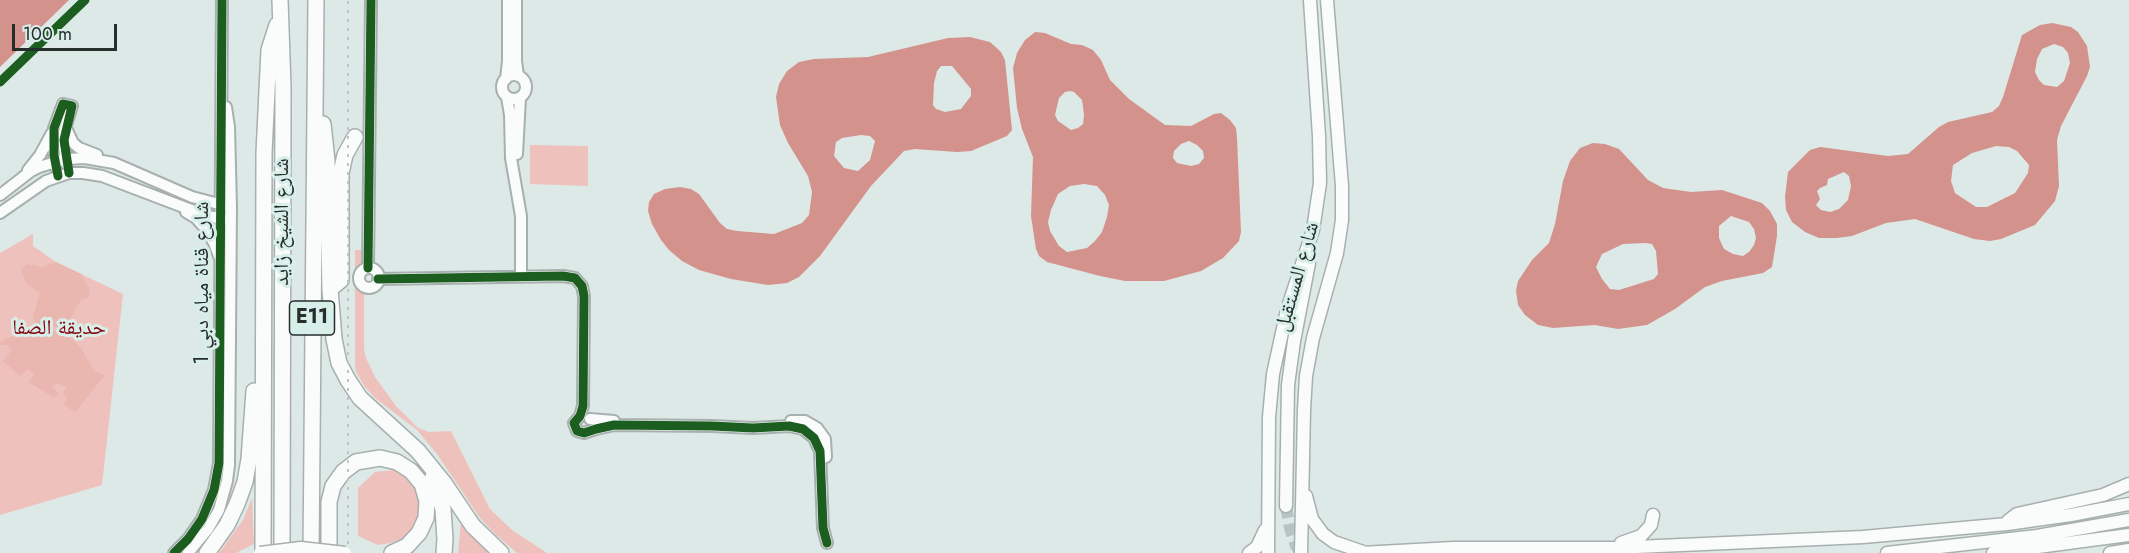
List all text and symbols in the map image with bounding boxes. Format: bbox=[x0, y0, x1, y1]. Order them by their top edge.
scale bar bbox=[15, 12, 120, 50]
text: 100 m bbox=[23, 21, 72, 47]
street label: شارع الشيخ زايد bbox=[270, 158, 296, 286]
street label: شارع قناة مياه دبي 1 bbox=[190, 201, 216, 365]
street label: شارع المستقبل bbox=[1270, 219, 1326, 335]
road number: E11 bbox=[290, 301, 334, 335]
park label: حديقة الصفا bbox=[12, 316, 106, 342]

